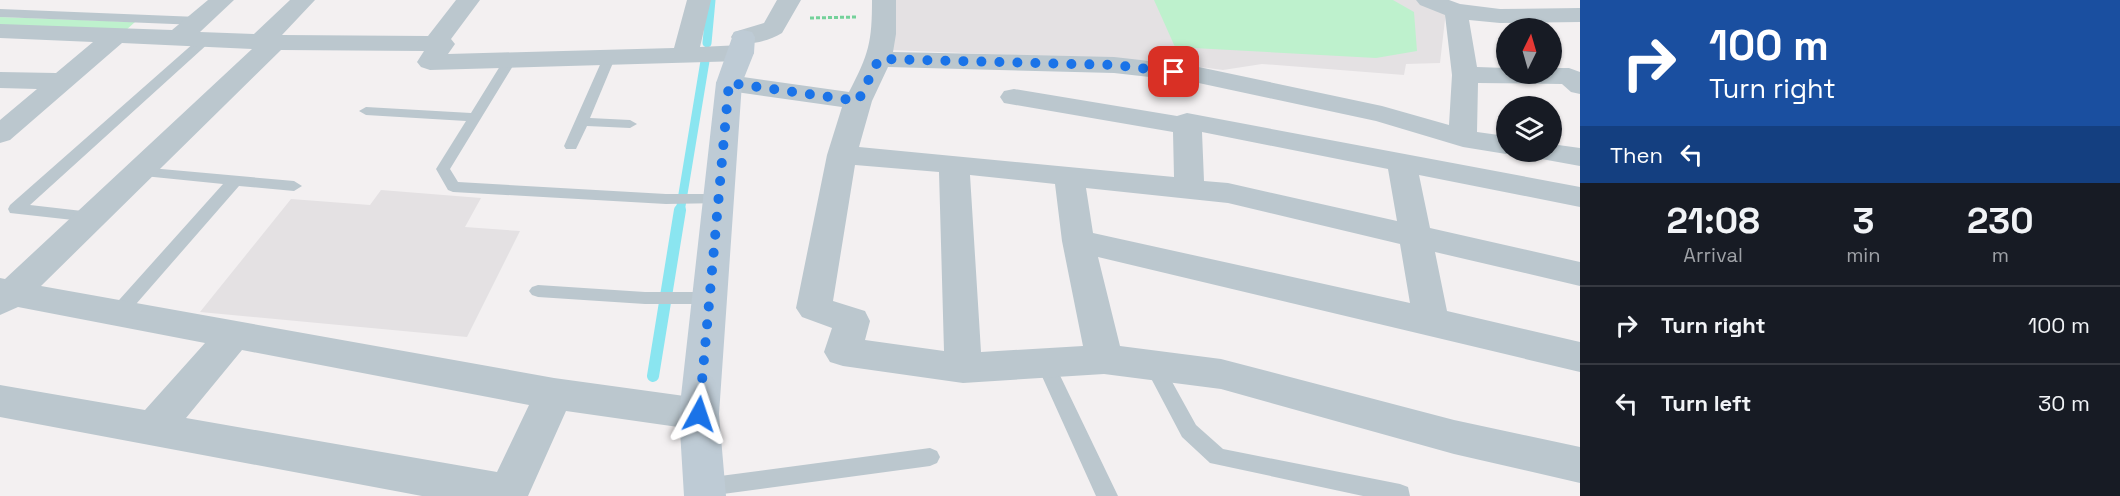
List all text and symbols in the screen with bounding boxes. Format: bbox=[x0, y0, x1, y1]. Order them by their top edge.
north arrow bbox=[1496, 18, 1562, 84]
map controls bbox=[1496, 18, 1562, 162]
text: 100 m bbox=[1709, 19, 1829, 72]
icon: right bbox=[1610, 24, 1688, 102]
pin bbox=[1148, 46, 1199, 97]
icon: arrive bbox=[1157, 55, 1190, 88]
text: Turn right bbox=[1709, 71, 1836, 106]
button: layers bbox=[1496, 96, 1562, 162]
icon: left bbox=[1675, 138, 1708, 171]
text: Then bbox=[1610, 141, 1663, 169]
text: 21:08 bbox=[1666, 198, 1760, 244]
text: 3 bbox=[1852, 198, 1874, 244]
text: 230 bbox=[1967, 198, 2034, 244]
text: Arrival bbox=[1683, 242, 1743, 268]
text: min bbox=[1846, 242, 1881, 268]
text: m bbox=[1992, 242, 2009, 268]
icon: right bbox=[1610, 309, 1643, 342]
text: Turn right bbox=[1661, 311, 1766, 339]
text: 100 m bbox=[2028, 311, 2090, 339]
position arrow bbox=[667, 382, 731, 446]
icon: left bbox=[1610, 387, 1643, 420]
text: Turn left bbox=[1661, 389, 1751, 417]
text: 30 m bbox=[2038, 389, 2090, 417]

